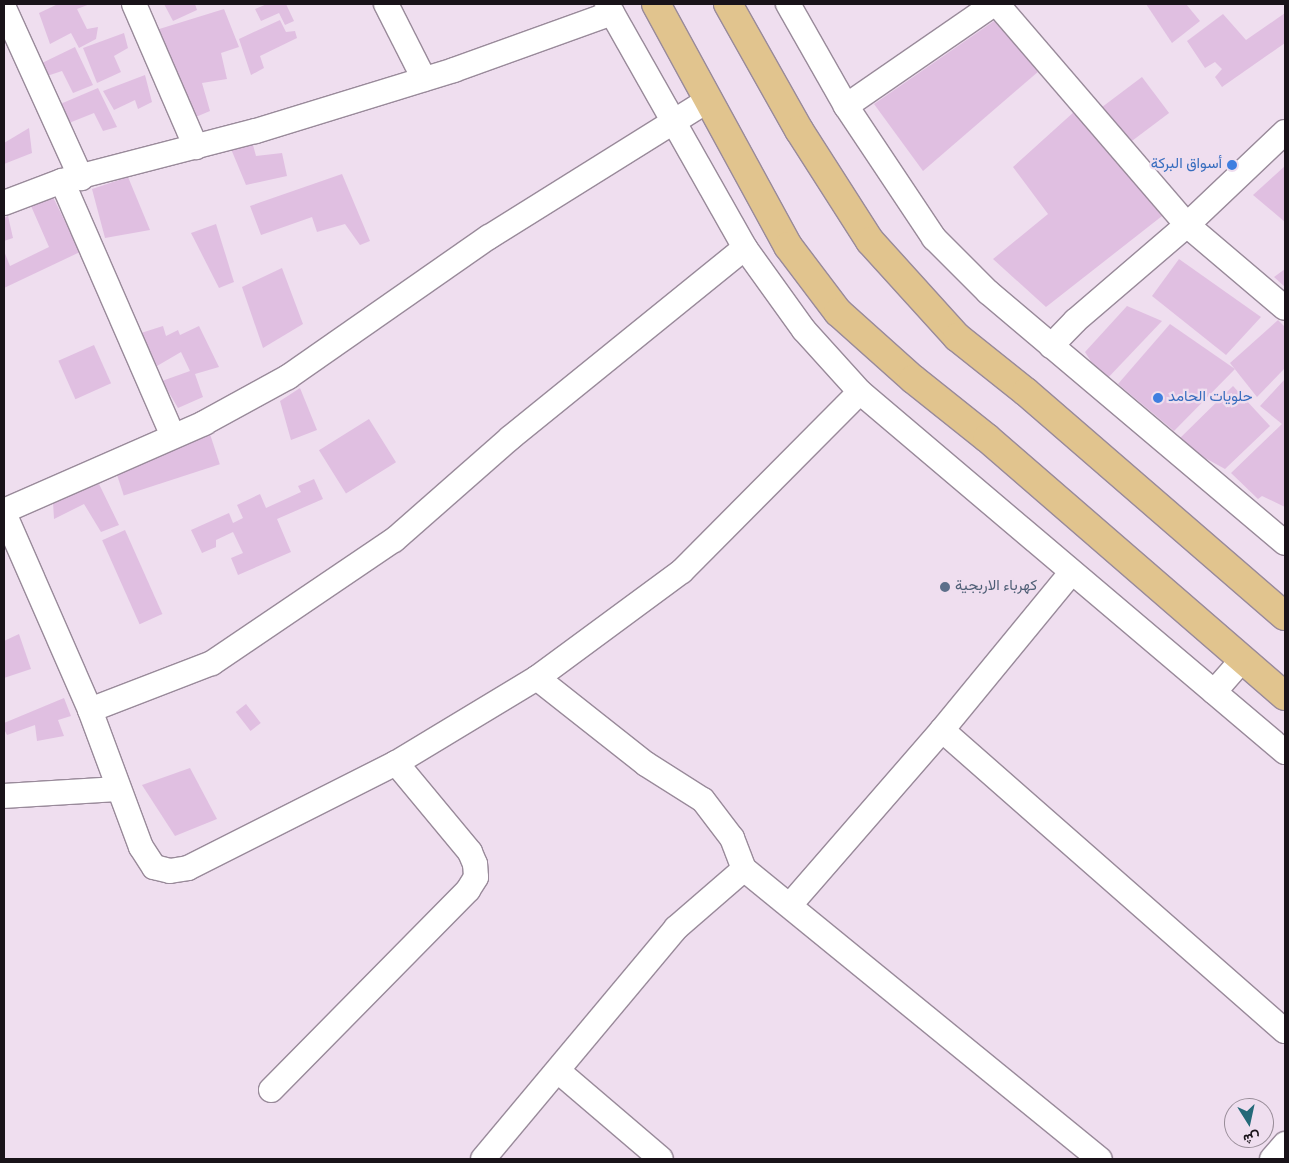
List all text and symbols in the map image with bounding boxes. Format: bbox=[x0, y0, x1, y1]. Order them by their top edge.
place label: أسواق البركة bbox=[1151, 156, 1222, 174]
marker: أسواق البركة bbox=[1226, 159, 1238, 171]
place label: حلويات الحامد bbox=[1168, 389, 1253, 407]
marker: حلويات الحامد bbox=[1152, 392, 1164, 404]
place label: كهرباء الاربجية bbox=[955, 578, 1037, 596]
marker: كهرباء الاربجية bbox=[939, 581, 951, 593]
north arrow bbox=[1224, 1098, 1274, 1148]
text: ش bbox=[1242, 1127, 1261, 1147]

